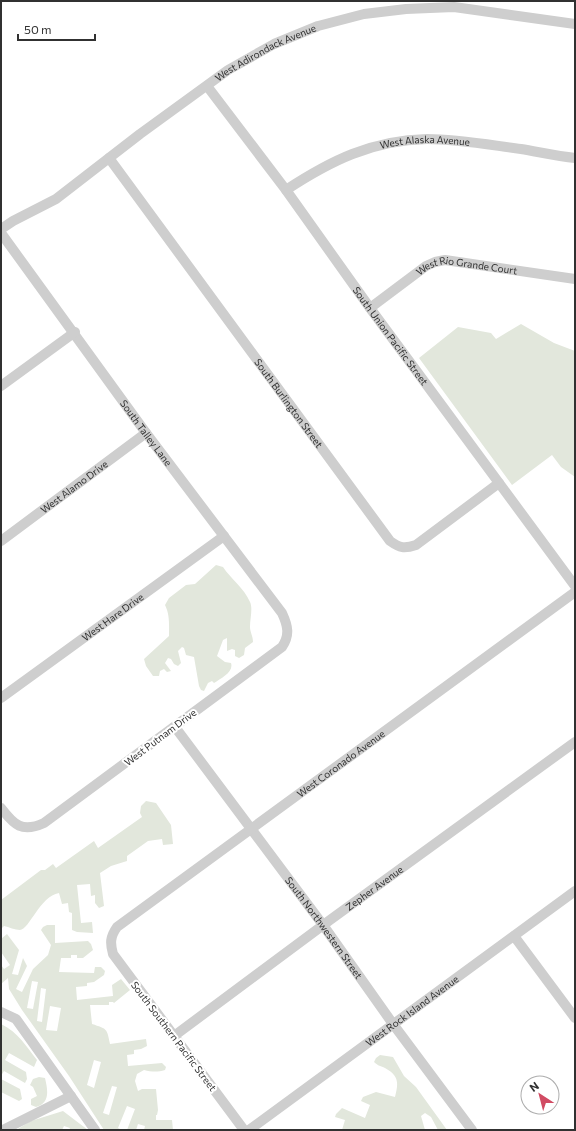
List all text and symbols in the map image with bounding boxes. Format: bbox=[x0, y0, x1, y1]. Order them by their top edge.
scale bar bbox=[18, 16, 95, 42]
text: 50 m bbox=[24, 22, 52, 36]
street label: West Adirondack Avenue bbox=[212, 22, 318, 84]
street label: West Alaska Avenue bbox=[379, 133, 471, 151]
street label: West Rio Grande Court bbox=[413, 254, 518, 277]
street label: South Union Pacific Street bbox=[351, 284, 431, 387]
street label: South Burlington Street bbox=[252, 356, 325, 450]
street label: South Talley Lane bbox=[118, 397, 175, 468]
street label: West Alamo Drive bbox=[38, 458, 110, 516]
street label: West Hare Drive bbox=[79, 590, 146, 643]
street label: West Putnam Drive bbox=[122, 706, 198, 768]
street label: West Coronado Avenue bbox=[294, 727, 387, 800]
street label: Zepher Avenue bbox=[343, 863, 405, 913]
street label: South Northwestern Street bbox=[283, 874, 365, 981]
street label: West Rock Island Avenue bbox=[363, 973, 461, 1049]
street label: South Southern Pacific Street bbox=[129, 979, 219, 1093]
north arrow bbox=[520, 1075, 560, 1115]
text: N bbox=[527, 1079, 541, 1094]

